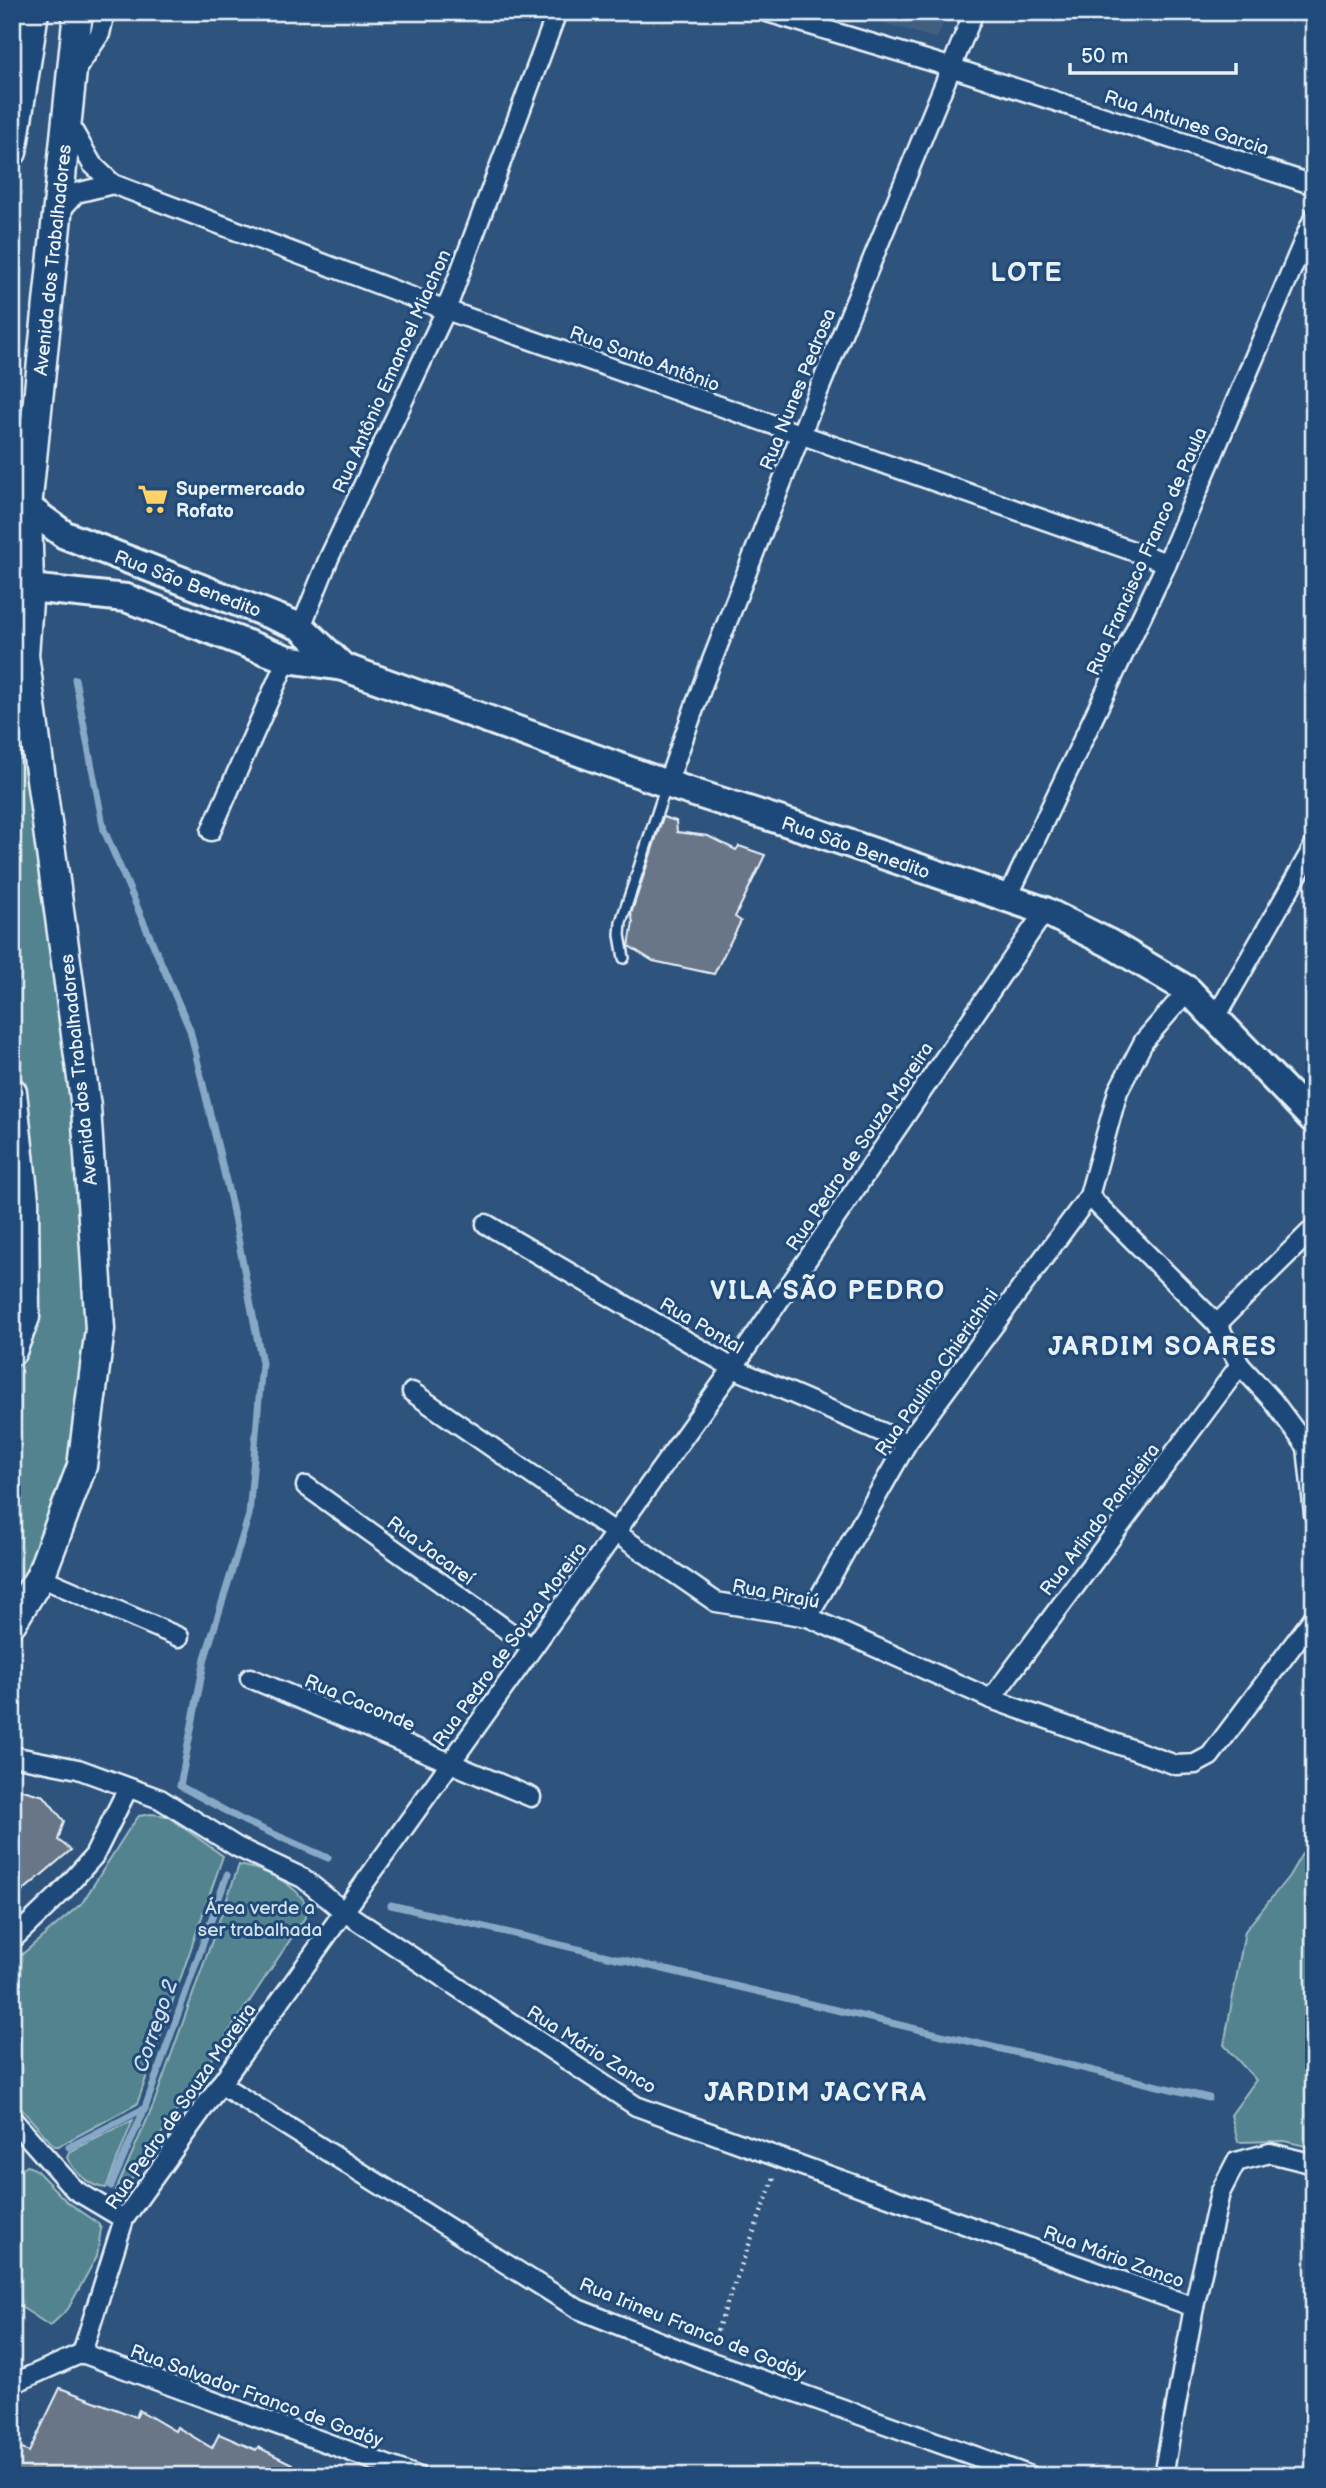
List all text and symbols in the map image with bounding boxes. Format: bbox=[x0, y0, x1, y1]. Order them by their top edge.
scale bar bbox=[1070, 32, 1237, 76]
text: 50 m bbox=[1081, 44, 1128, 69]
street label: Rua Antunes Garcia bbox=[1101, 86, 1272, 161]
street label: Avenida dos Trabalhadores bbox=[30, 143, 77, 377]
street label: Rua Antônio Emanoel Miachon bbox=[328, 246, 457, 497]
district label: LOTE bbox=[991, 258, 1063, 289]
street label: Rua Nunes Pedrosa bbox=[755, 305, 841, 474]
street label: Rua Santo Antônio bbox=[566, 322, 723, 397]
street label: Rua Francisco Franco de Paula bbox=[1082, 424, 1213, 679]
place label: Supermercado Rofato bbox=[176, 478, 305, 523]
supermarket icon: Supermercado Rofato bbox=[136, 482, 170, 516]
street label: Rua São Benedito bbox=[111, 546, 264, 623]
street label: Rua São Benedito bbox=[778, 812, 933, 885]
street label: Avenida dos Trabalhadores bbox=[56, 953, 103, 1187]
street label: Rua Pedro de Souza Moreira bbox=[782, 1038, 939, 1256]
district label: VILA SÃO PEDRO bbox=[710, 1274, 946, 1307]
street label: Rua Paulino Chierichini bbox=[871, 1285, 1004, 1461]
street label: Rua Pontal bbox=[655, 1293, 747, 1359]
district label: JARDIM SOARES bbox=[1048, 1332, 1278, 1363]
street label: Rua Arlindo Pancieira bbox=[1035, 1439, 1165, 1601]
street label: Rua Jacareí bbox=[382, 1512, 479, 1591]
street label: Rua Pedro de Souza Moreira bbox=[428, 1538, 592, 1751]
street label: Rua Pirajú bbox=[730, 1575, 821, 1614]
street label: Rua Caconde bbox=[301, 1670, 418, 1737]
park label: Área verde a ser trabalhada bbox=[198, 1896, 322, 1942]
water label: Corrego 2 bbox=[128, 1977, 183, 2076]
street label: Rua Pedro de Souza Moreira bbox=[101, 1999, 261, 2214]
street label: Rua Mário Zanco bbox=[522, 2001, 660, 2099]
district label: JARDIM JACYRA bbox=[704, 2078, 928, 2109]
street label: Rua Mário Zanco bbox=[1040, 2221, 1187, 2294]
street label: Rua Irineu Franco de Godóy bbox=[576, 2273, 810, 2386]
street label: Rua Salvador Franco de Godóy bbox=[127, 2340, 386, 2453]

